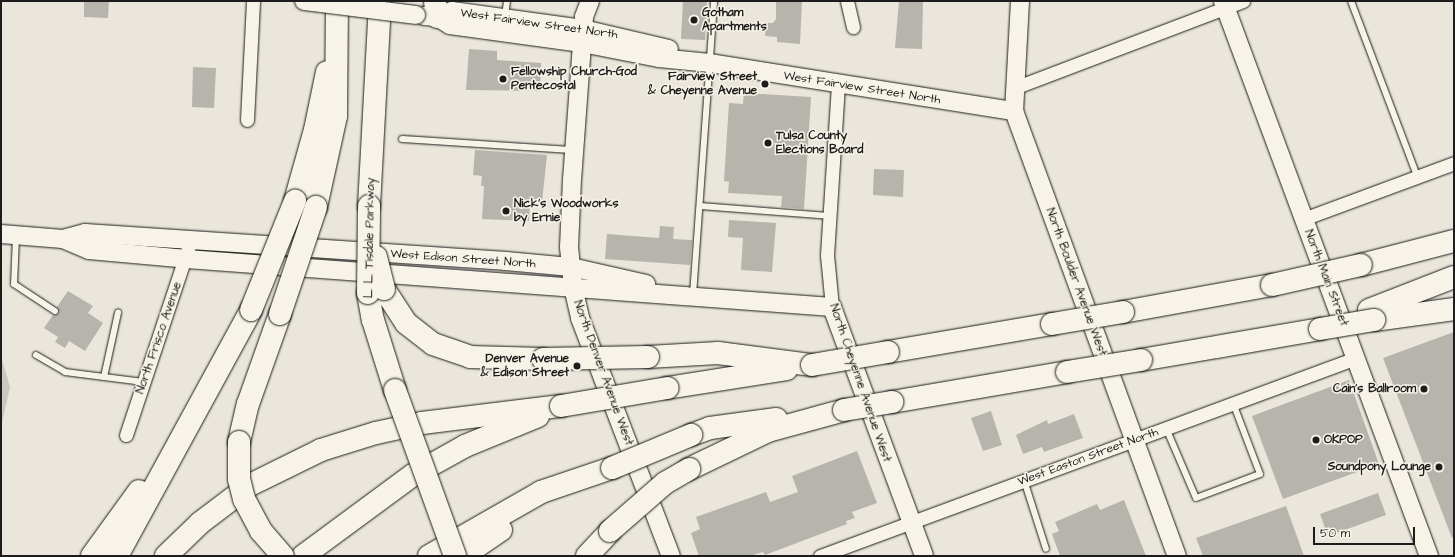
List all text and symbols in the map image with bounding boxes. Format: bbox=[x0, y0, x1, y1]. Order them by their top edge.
street label: West Fairview Street North bbox=[459, 6, 619, 42]
place label: Gotham Apartments bbox=[702, 6, 767, 34]
marker: Gotham Apartments bbox=[689, 15, 699, 25]
place label: Fellowship Church-God Pentecostal bbox=[511, 65, 637, 93]
street label: West Fairview Street North bbox=[782, 68, 942, 108]
place label: Fairview Street & Cheyenne Avenue bbox=[648, 70, 757, 98]
marker: Fellowship Church-God Pentecostal bbox=[498, 74, 508, 84]
marker: Fairview Street & Cheyenne Avenue bbox=[760, 79, 770, 89]
place label: Tulsa County Elections Board bbox=[776, 129, 863, 157]
marker: Tulsa County Elections Board bbox=[763, 138, 773, 148]
street label: L. L. Tisdale Parkway bbox=[362, 178, 378, 298]
place label: Nick's Woodworks by Ernie bbox=[514, 197, 618, 225]
marker: Nick's Woodworks by Ernie bbox=[501, 206, 511, 216]
street label: North Boulder Avenue West bbox=[1043, 206, 1109, 358]
street label: North Main Street bbox=[1301, 228, 1351, 328]
street label: West Edison Street North bbox=[390, 247, 536, 271]
street label: North Frisco Avenue bbox=[133, 280, 185, 396]
street label: North Denver Avenue West bbox=[570, 298, 636, 448]
street label: North Cheyenne Avenue West bbox=[826, 302, 894, 464]
place label: Denver Avenue & Edison Street bbox=[480, 352, 569, 380]
marker: Denver Avenue & Edison Street bbox=[572, 361, 582, 371]
place label: Cain's Ballroom bbox=[1333, 382, 1416, 396]
marker: Cain's Ballroom bbox=[1419, 384, 1429, 394]
street label: West Easton Street North bbox=[1016, 425, 1160, 489]
place label: OKPOP bbox=[1324, 433, 1363, 447]
marker: OKPOP bbox=[1311, 435, 1321, 445]
place label: Soundpony Lounge bbox=[1328, 460, 1431, 474]
marker: Soundpony Lounge bbox=[1434, 462, 1444, 472]
scale bar bbox=[1315, 519, 1417, 545]
text: 50 m bbox=[1320, 525, 1350, 542]

